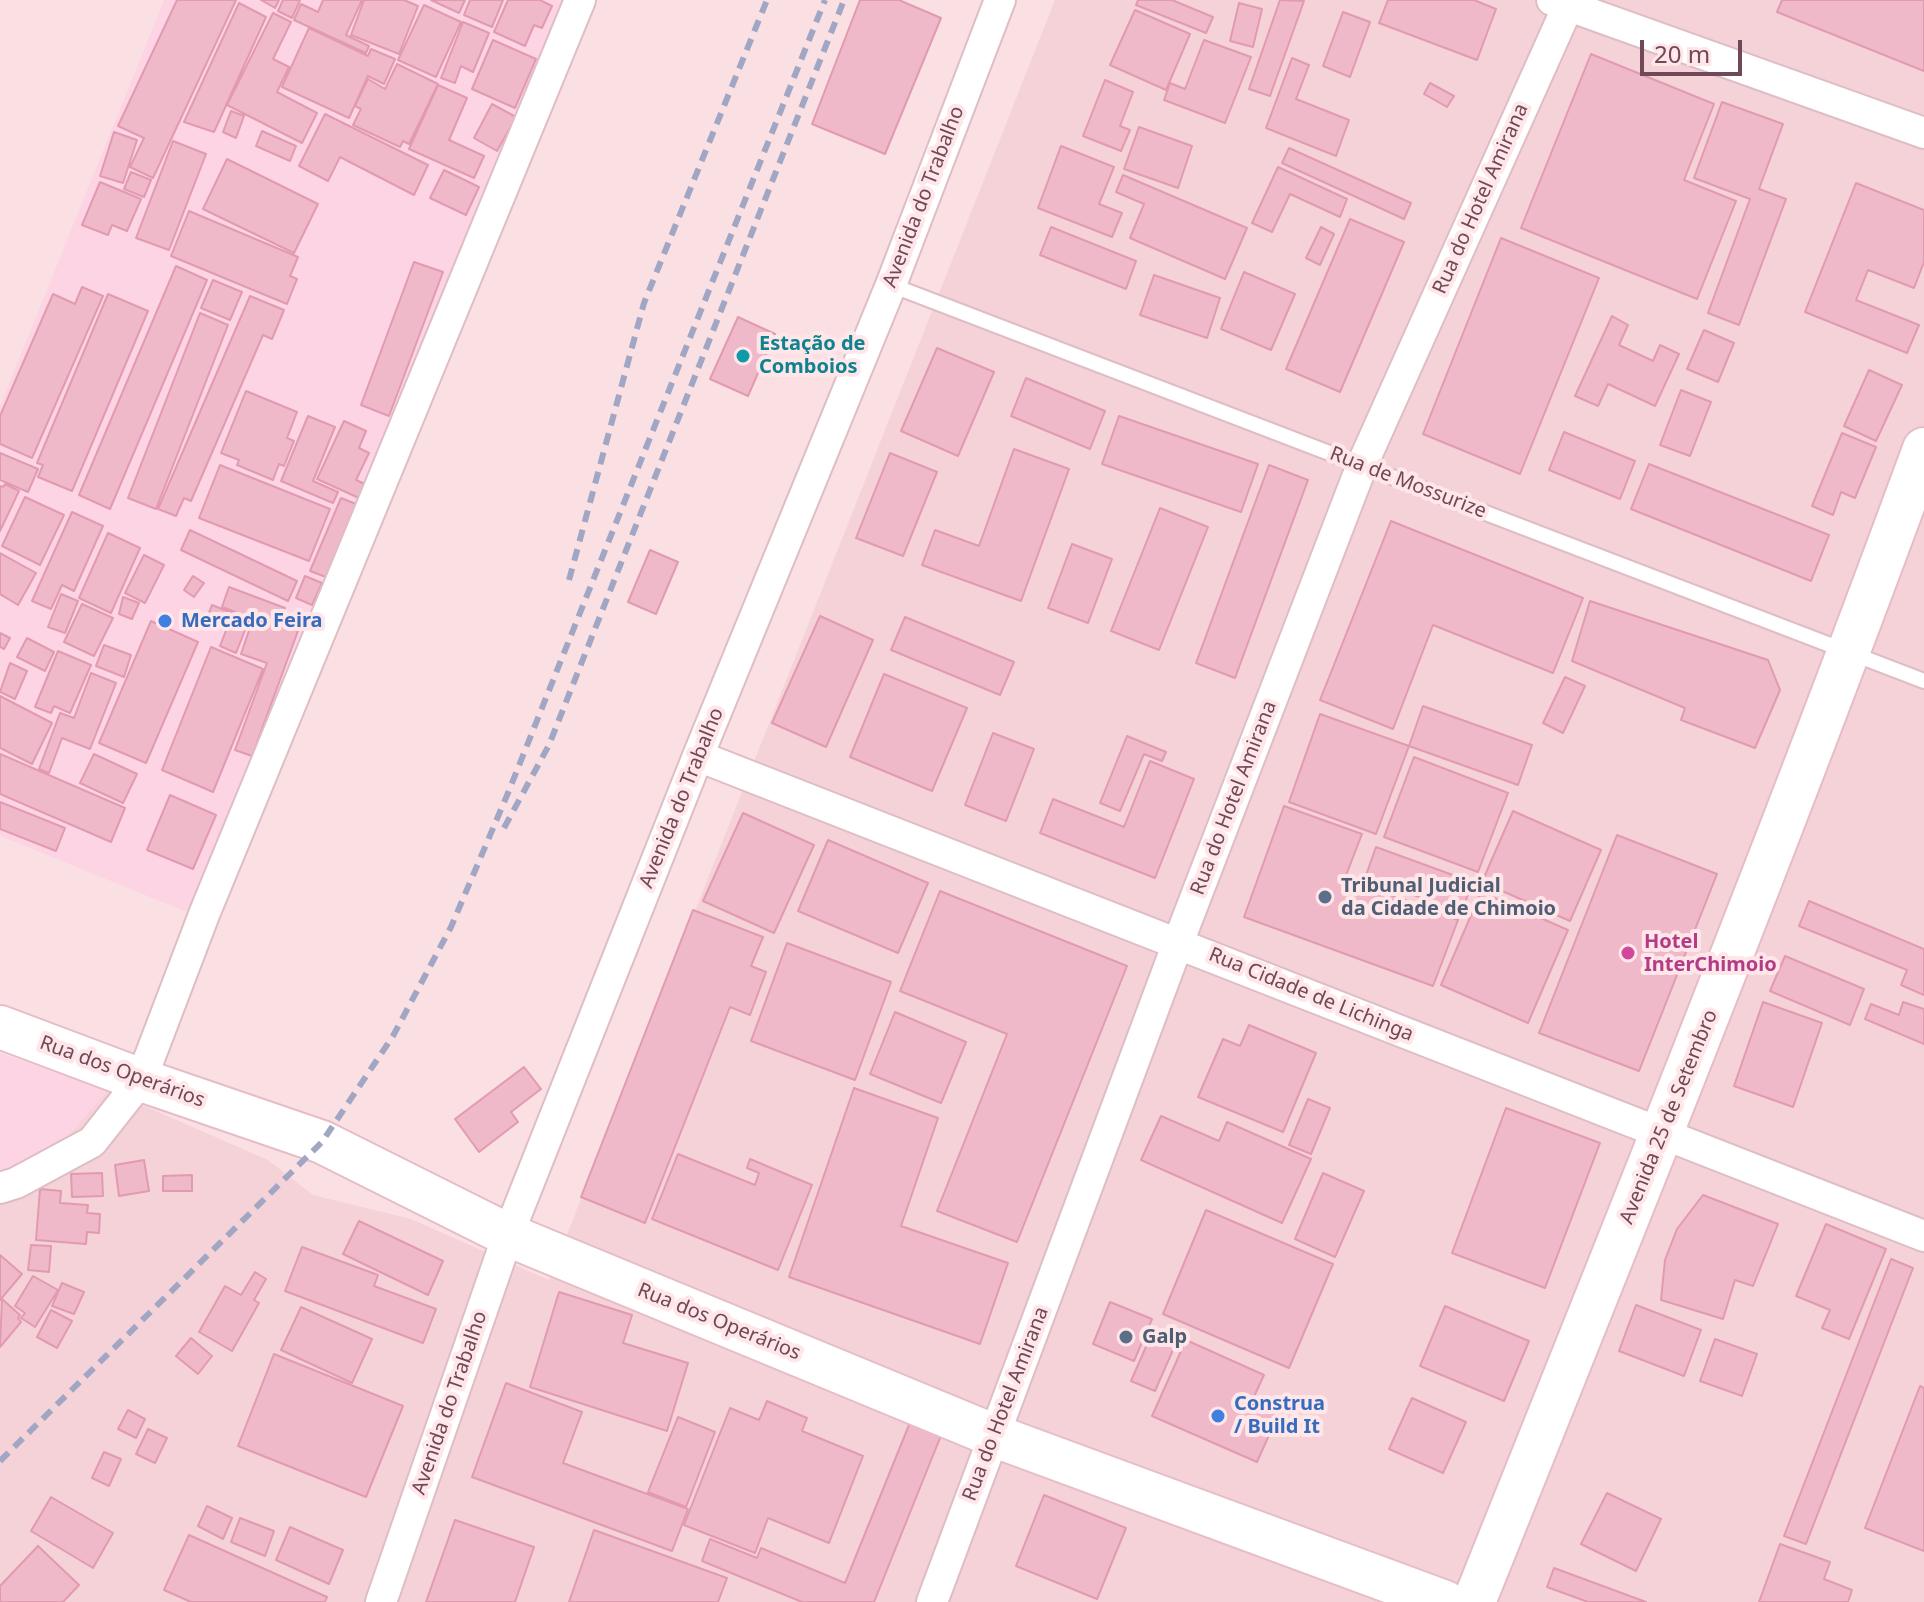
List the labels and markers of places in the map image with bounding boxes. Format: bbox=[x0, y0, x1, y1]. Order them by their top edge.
place label: Estação de Comboios bbox=[759, 332, 865, 379]
marker: Estação de Comboios bbox=[734, 347, 752, 365]
place label: Mercado Feira bbox=[181, 609, 322, 633]
marker: Mercado Feira bbox=[156, 612, 174, 630]
place label: Tribunal Judicial da Cidade de Chimoio bbox=[1341, 874, 1556, 921]
marker: Tribunal Judicial da Cidade de Chimoio bbox=[1316, 888, 1334, 906]
place label: Hotel InterChimoio bbox=[1644, 930, 1777, 977]
marker: Hotel InterChimoio bbox=[1619, 944, 1637, 962]
place label: Galp bbox=[1142, 1325, 1187, 1349]
marker: Galp bbox=[1117, 1328, 1135, 1346]
place label: Construa / Build It bbox=[1234, 1392, 1325, 1439]
marker: Construa / Build It bbox=[1209, 1407, 1227, 1425]

